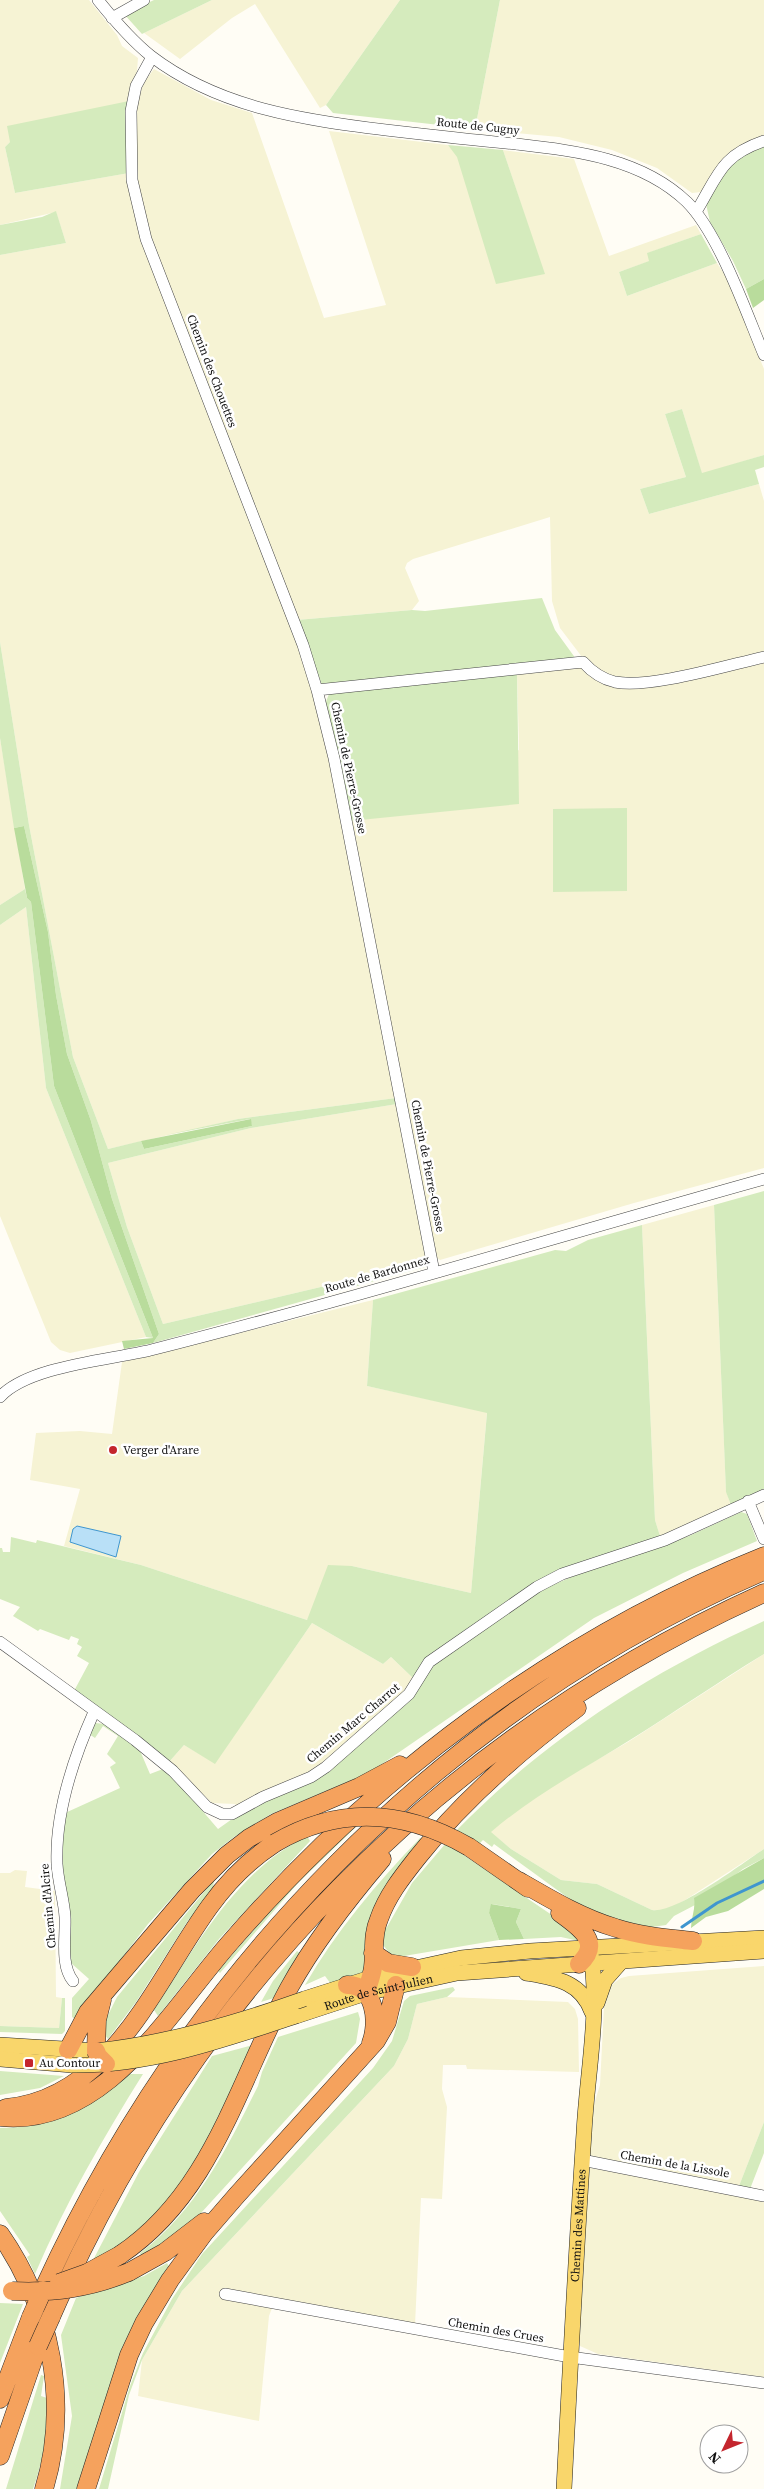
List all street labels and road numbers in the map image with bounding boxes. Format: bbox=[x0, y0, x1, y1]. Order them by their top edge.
street label: Route de Cugny bbox=[436, 114, 521, 138]
street label: Chemin des Chouettes bbox=[183, 312, 241, 430]
street label: Chemin de Pierre-Grosse bbox=[327, 701, 371, 835]
street label: Chemin de Pierre-Grosse bbox=[407, 1099, 449, 1233]
street label: Route de Bardonnex bbox=[323, 1251, 432, 1297]
street label: Chemin Marc Charrot bbox=[303, 1679, 403, 1767]
street label: Chemin d'Alcire bbox=[36, 1863, 60, 1949]
street label: Route de Saint-Julien bbox=[322, 1971, 434, 2014]
street label: Chemin de la Lissole bbox=[619, 2147, 731, 2181]
street label: Chemin des Mattines bbox=[567, 2168, 590, 2282]
street label: Chemin des Crues bbox=[447, 2314, 545, 2346]

